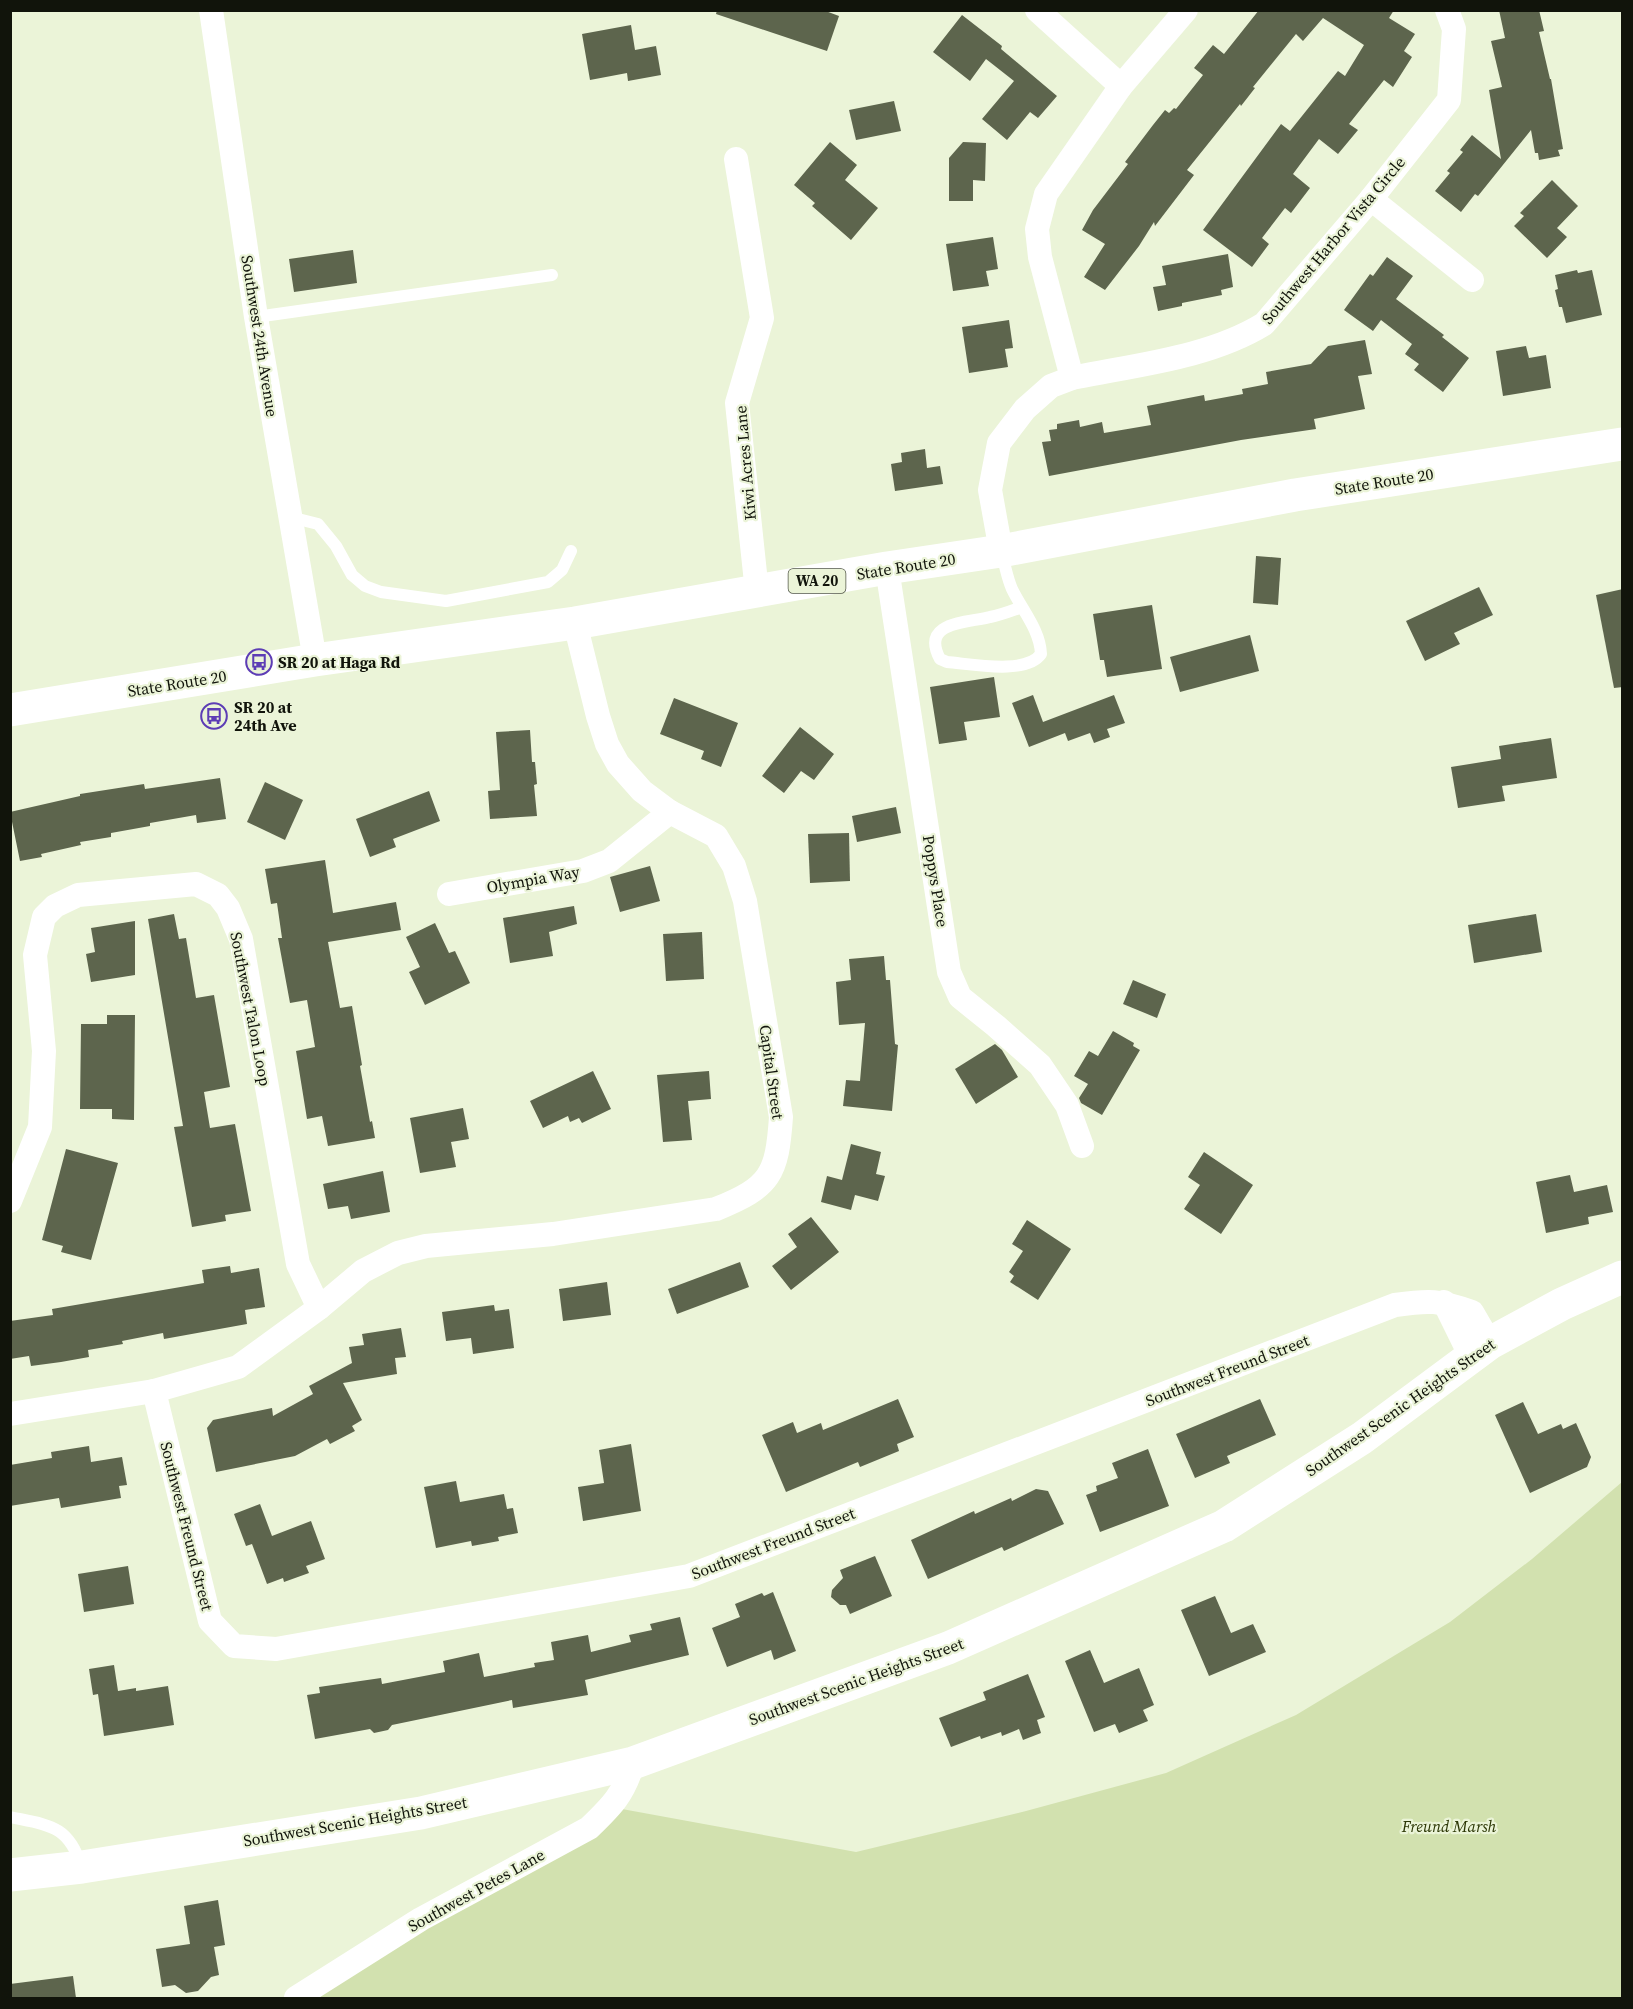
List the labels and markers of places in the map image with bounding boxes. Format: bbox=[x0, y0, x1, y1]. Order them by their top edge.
bus stop icon: SR 20 at Haga Rd bbox=[244, 647, 274, 677]
place label: SR 20 at Haga Rd bbox=[278, 651, 401, 673]
place label: SR 20 at 24th Ave bbox=[234, 696, 297, 736]
bus stop icon: SR 20 at 24th Ave bbox=[199, 701, 229, 731]

